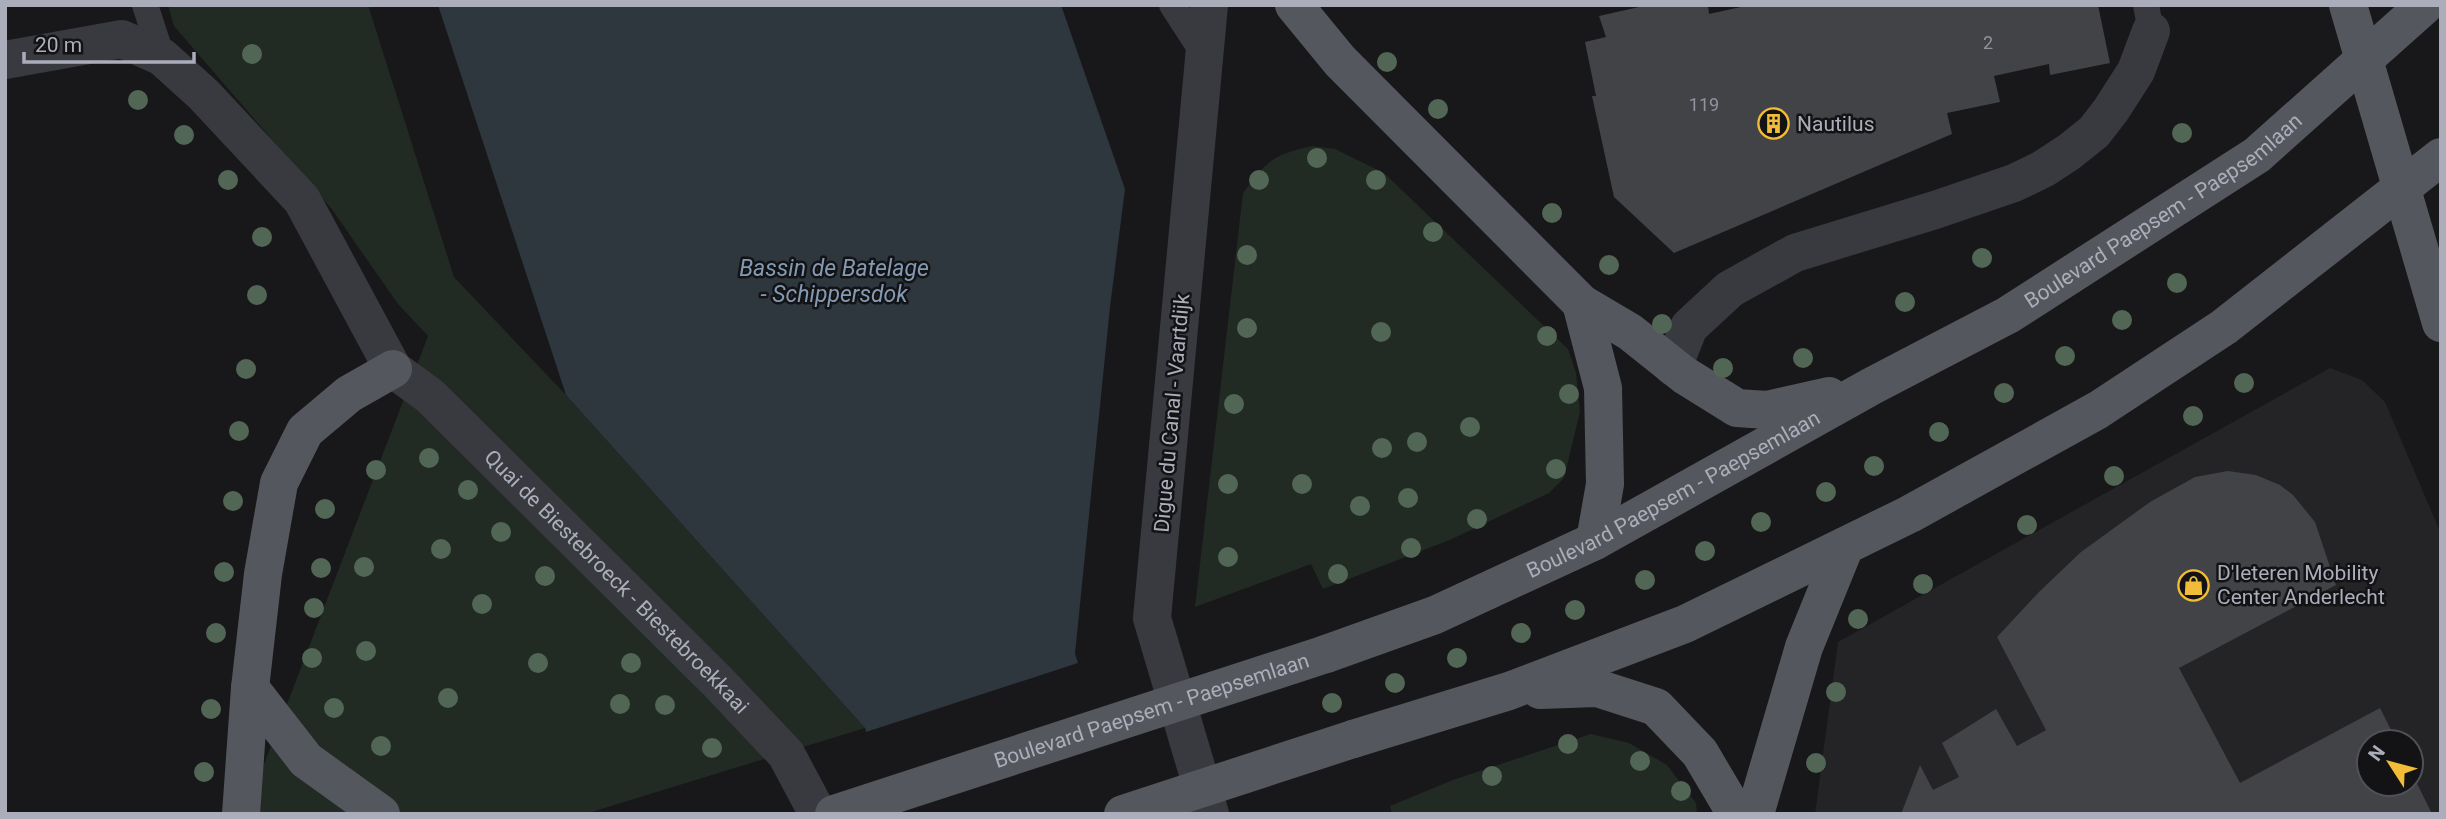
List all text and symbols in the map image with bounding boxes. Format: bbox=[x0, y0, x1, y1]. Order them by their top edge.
scale bar bbox=[24, 21, 194, 65]
house number: 2 bbox=[1983, 32, 1993, 53]
text: 20 m bbox=[35, 33, 82, 57]
house number: 119 bbox=[1689, 94, 1719, 115]
building icon: Nautilus bbox=[1757, 107, 1791, 141]
street label: Boulevard Paepsem - Paepsemlaan bbox=[2020, 109, 2307, 313]
place label: Nautilus bbox=[1797, 112, 1874, 136]
water label: Bassin de Batelage - Schippersdok bbox=[739, 255, 929, 308]
street label: Digue du Canal - Vaartdijk bbox=[1150, 292, 1194, 533]
street label: Boulevard Paepsem - Paepsemlaan bbox=[1523, 406, 1824, 583]
street label: Quai de Biestebroeck - Biestebroekkaai bbox=[479, 445, 753, 719]
place label: D'Ieteren Mobility Center Anderlecht bbox=[2217, 561, 2385, 609]
shop icon: D'Ieteren Mobility Center Anderlecht bbox=[2177, 568, 2211, 602]
street label: Boulevard Paepsem - Paepsemlaan bbox=[991, 648, 1312, 773]
north arrow bbox=[2355, 728, 2425, 798]
text: N bbox=[2363, 741, 2390, 765]

